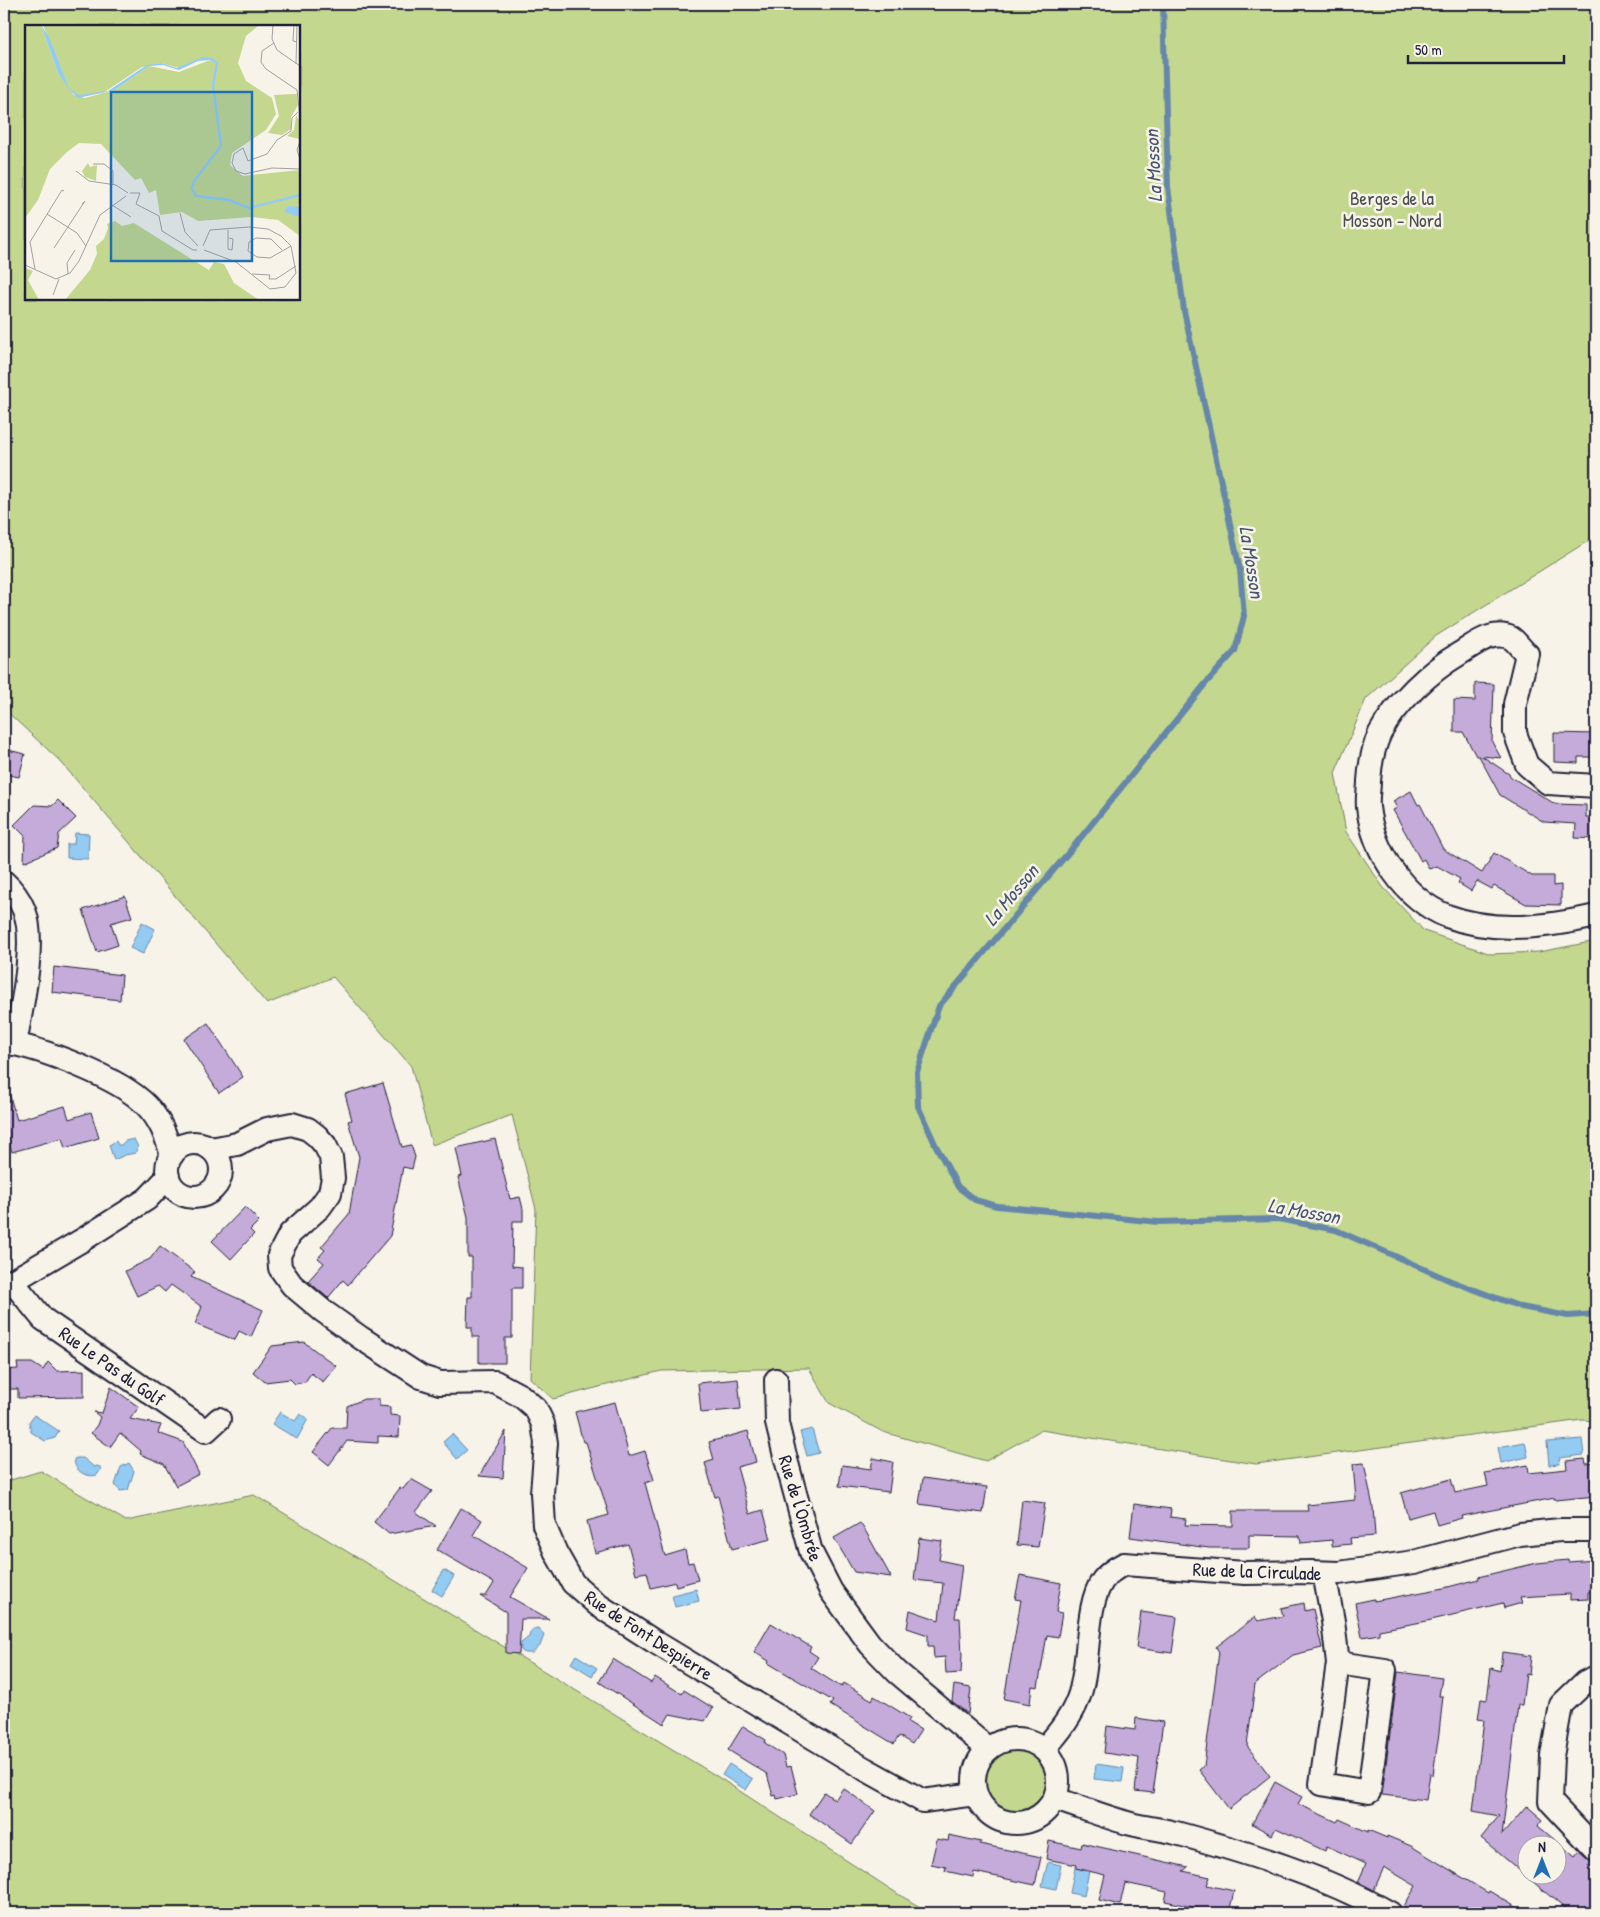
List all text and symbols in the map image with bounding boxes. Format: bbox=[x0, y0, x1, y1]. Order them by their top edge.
inset map bbox=[25, 25, 300, 300]
scale bar bbox=[1408, 32, 1564, 64]
text: 50 m bbox=[1415, 39, 1442, 60]
water label: La Mosson bbox=[1137, 127, 1168, 203]
park label: Berges de la Mosson - Nord bbox=[1343, 185, 1442, 233]
water label: La Mosson bbox=[1234, 524, 1272, 602]
water label: La Mosson bbox=[977, 857, 1045, 931]
water label: La Mosson bbox=[1266, 1191, 1344, 1230]
street label: Rue Le Pas du Golf bbox=[54, 1320, 170, 1412]
street label: Rue de l'Ombrée bbox=[773, 1452, 830, 1565]
street label: Rue de la Circulade bbox=[1192, 1556, 1322, 1586]
street label: Rue de Font Despierre bbox=[580, 1584, 718, 1686]
north arrow bbox=[1518, 1834, 1568, 1884]
text: N bbox=[1538, 1837, 1546, 1856]

